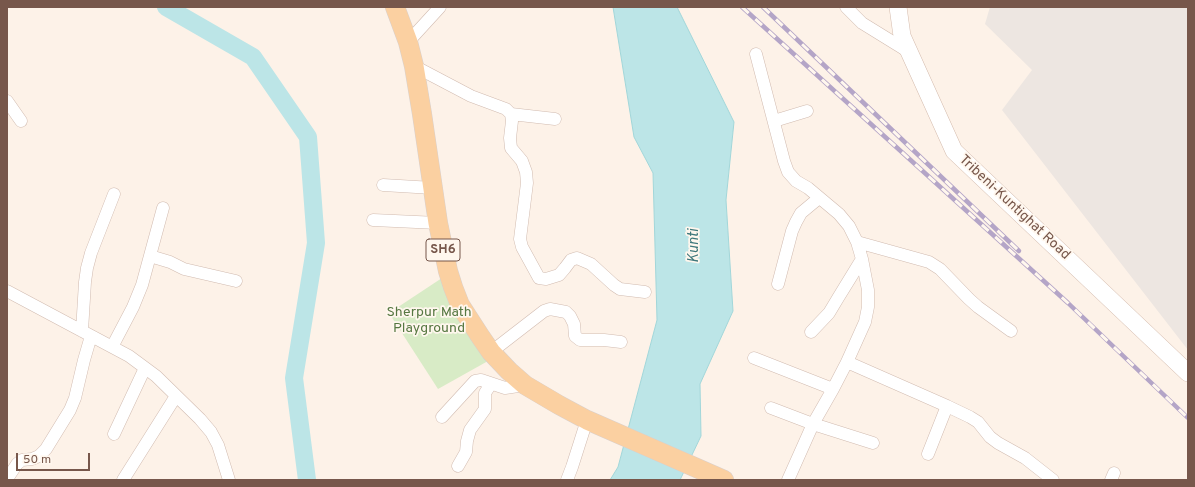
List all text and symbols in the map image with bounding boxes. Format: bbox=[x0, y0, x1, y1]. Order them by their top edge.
street label: Tribeni-Kuntighat Road bbox=[955, 152, 1073, 264]
water label: Kunti bbox=[686, 229, 704, 263]
road number: SH6 bbox=[426, 239, 460, 261]
park label: Sherpur Math Playground bbox=[386, 305, 472, 338]
scale bar bbox=[18, 445, 92, 471]
text: 50 m bbox=[23, 452, 51, 468]

